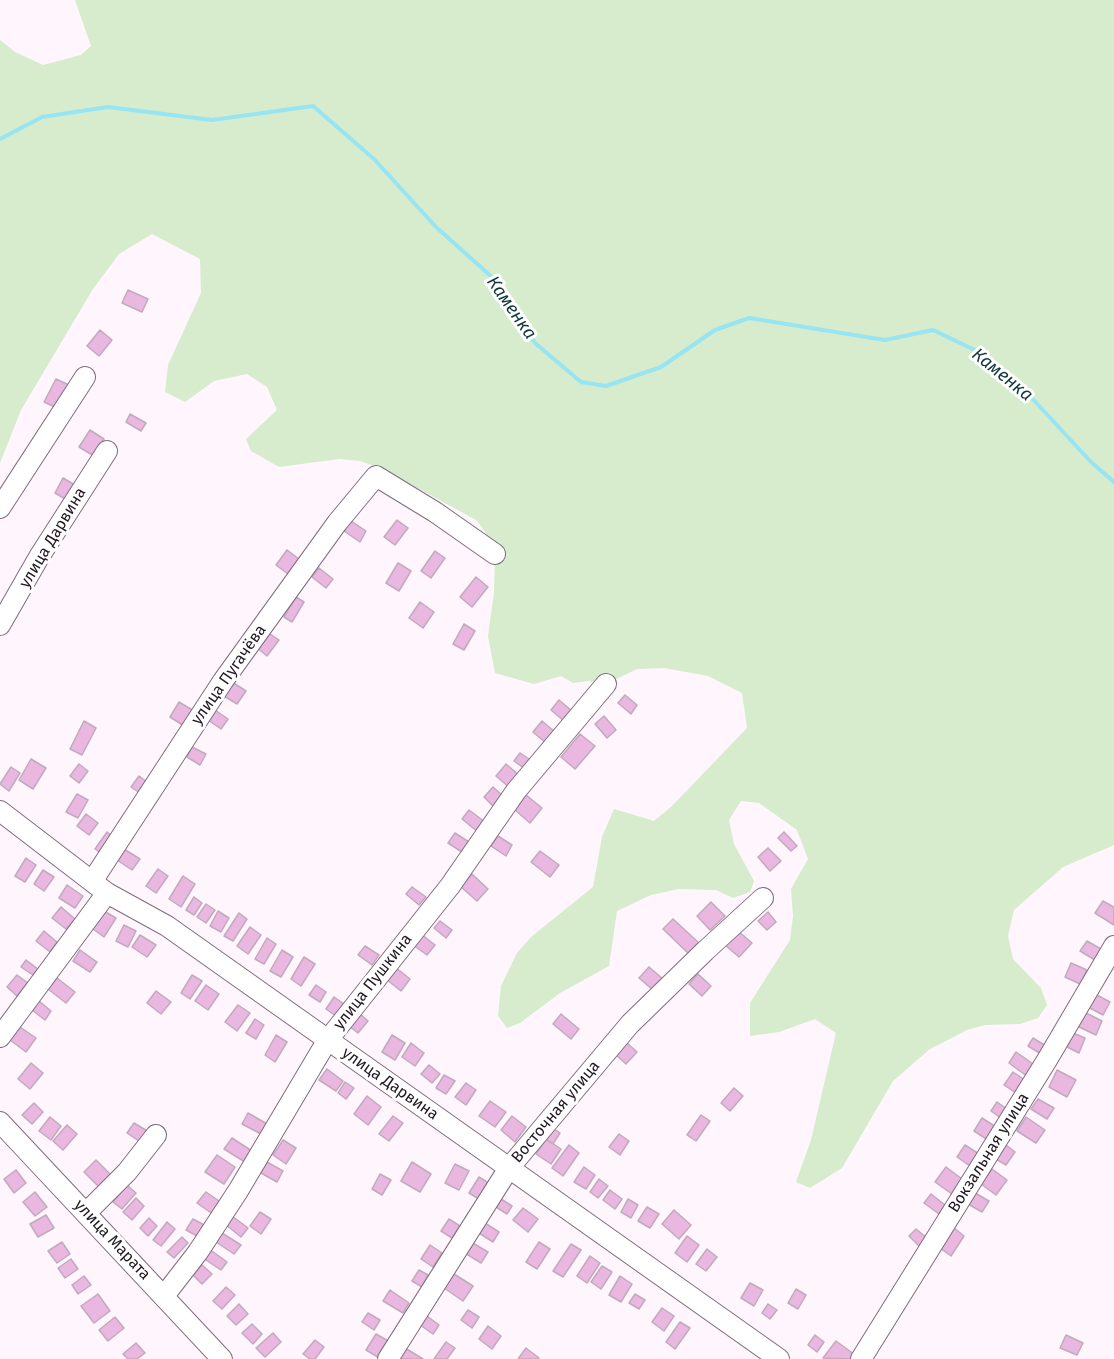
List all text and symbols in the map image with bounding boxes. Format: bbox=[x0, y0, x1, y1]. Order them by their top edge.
water label: Каменка bbox=[481, 272, 541, 344]
water label: Каменка bbox=[967, 344, 1037, 406]
street label: улица Дарвина bbox=[16, 484, 90, 592]
street label: улица Пугачёва bbox=[187, 621, 271, 729]
street label: улица Пушкина bbox=[330, 930, 416, 1034]
street label: улица Дарвина bbox=[338, 1044, 442, 1124]
street label: Восточная улица bbox=[508, 1057, 604, 1167]
street label: Вокзальная улица bbox=[945, 1090, 1033, 1216]
street label: улица Марата bbox=[70, 1196, 154, 1284]

